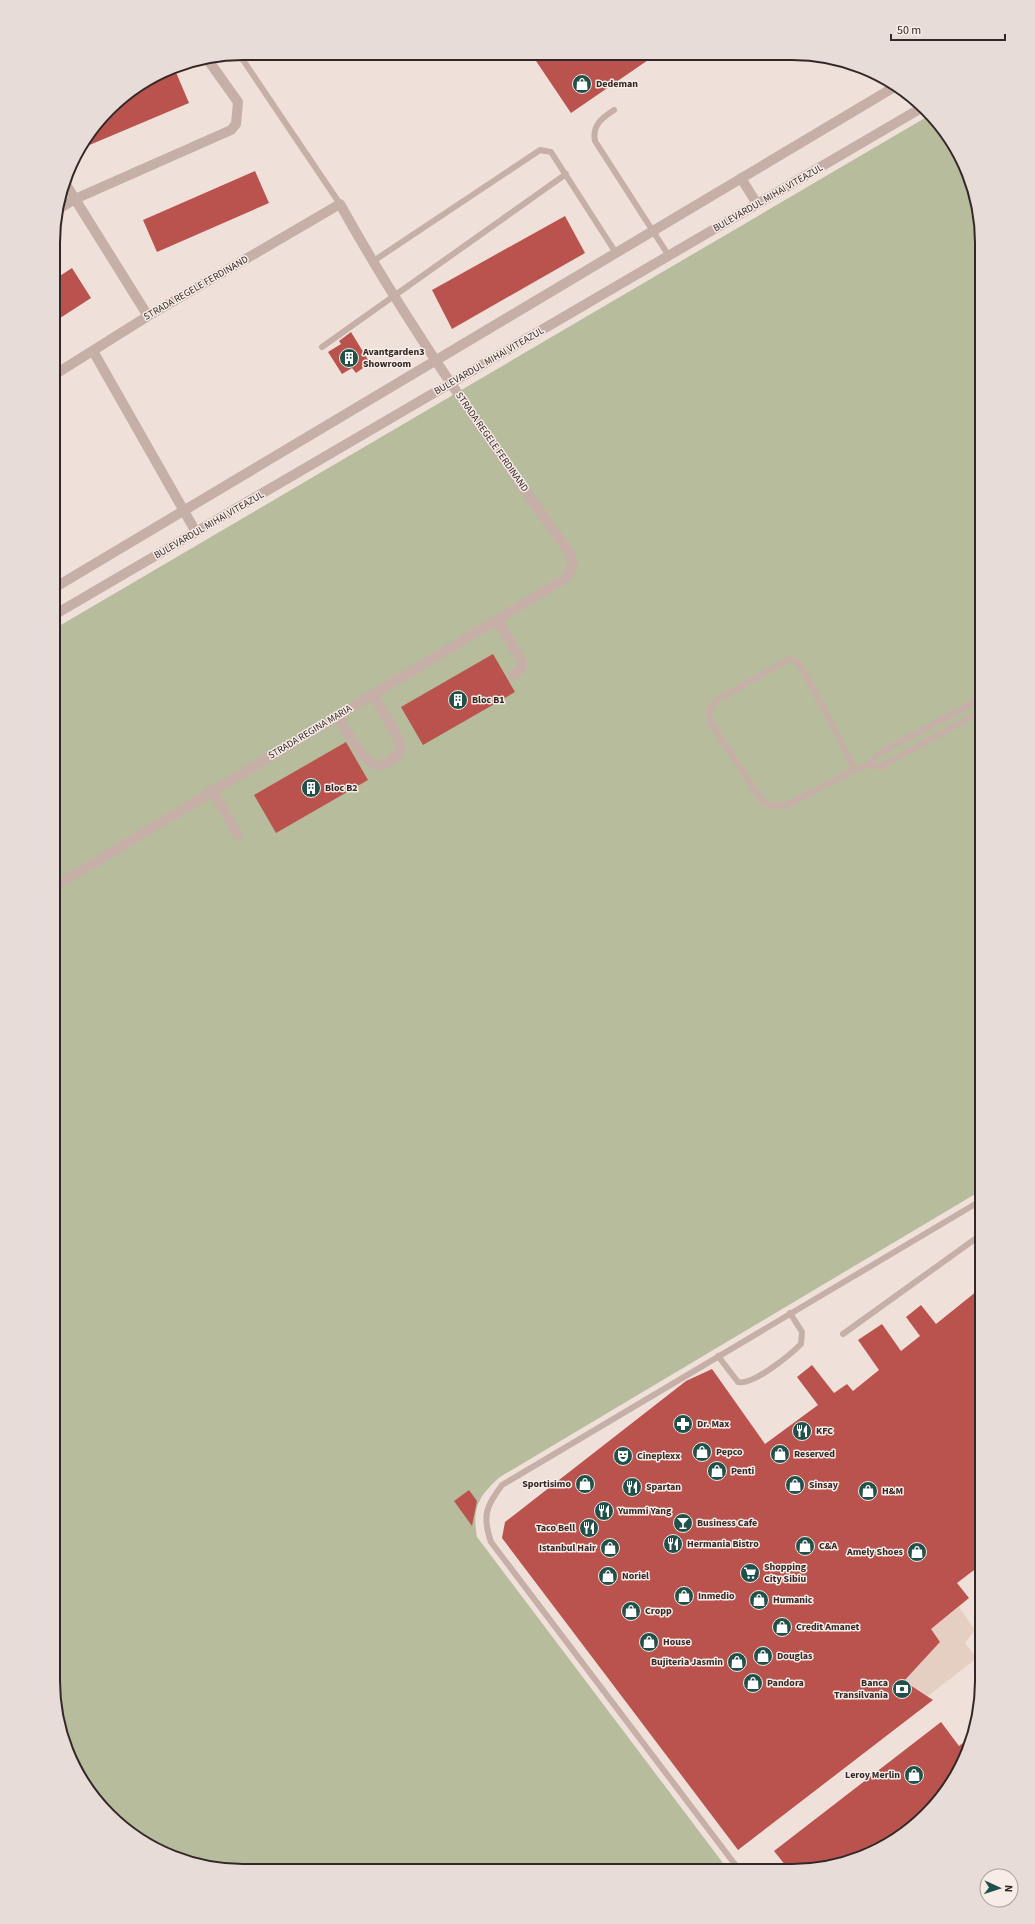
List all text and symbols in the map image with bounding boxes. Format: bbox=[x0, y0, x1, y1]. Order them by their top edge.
scale bar bbox=[891, 16, 1005, 42]
text: 50 m bbox=[897, 22, 921, 39]
shop icon: Dedeman bbox=[571, 73, 593, 95]
place label: Dedeman bbox=[596, 77, 638, 91]
street label: BULEVARDUL MIHAI VITEAZUL bbox=[710, 161, 826, 235]
street label: STRADA REGELE FERDINAND bbox=[141, 252, 251, 324]
street label: BULEVARDUL MIHAI VITEAZUL bbox=[431, 324, 547, 398]
place label: Avantgarden3 Showroom bbox=[362, 345, 425, 371]
building icon: Avantgarden3 Showroom bbox=[338, 347, 360, 369]
street label: STRADA REGELE FERDINAND bbox=[452, 389, 532, 495]
street label: BULEVARDUL MIHAI VITEAZUL bbox=[151, 488, 267, 562]
building icon: Bloc B1 bbox=[447, 689, 469, 711]
place label: Bloc B1 bbox=[472, 693, 504, 707]
street label: STRADA REGINA MARIA bbox=[266, 701, 355, 763]
building icon: Bloc B2 bbox=[300, 777, 322, 799]
place label: Bloc B2 bbox=[325, 781, 357, 795]
pharmacy icon: Dr. Max bbox=[672, 1413, 694, 1435]
place label: Dr. Max bbox=[697, 1417, 729, 1431]
restaurant icon: KFC bbox=[791, 1420, 813, 1442]
place label: KFC bbox=[816, 1424, 833, 1438]
shop icon: Pepco bbox=[691, 1441, 713, 1463]
shop icon: Reserved bbox=[769, 1443, 791, 1465]
theatre icon: Cineplexx bbox=[612, 1445, 634, 1467]
place label: Pepco bbox=[716, 1445, 743, 1459]
place label: Reserved bbox=[794, 1447, 835, 1461]
place label: Cineplexx bbox=[637, 1449, 680, 1463]
shop icon: Penti bbox=[706, 1460, 728, 1482]
place label: Penti bbox=[731, 1464, 754, 1478]
shop icon: Sportisimo bbox=[574, 1473, 596, 1495]
shop icon: Sinsay bbox=[784, 1474, 806, 1496]
restaurant icon: Spartan bbox=[621, 1476, 643, 1498]
place label: Sportisimo bbox=[522, 1477, 571, 1491]
place label: Sinsay bbox=[809, 1478, 839, 1492]
place label: Spartan bbox=[646, 1480, 681, 1494]
shop icon: H&M bbox=[857, 1480, 879, 1502]
place label: H&M bbox=[882, 1484, 903, 1498]
restaurant icon: Yummi Yang bbox=[593, 1500, 615, 1522]
place label: Yummi Yang bbox=[617, 1504, 672, 1518]
bar icon: Business Cafe bbox=[672, 1512, 694, 1534]
place label: Business Cafe bbox=[697, 1516, 757, 1530]
restaurant icon: Taco Bell bbox=[578, 1517, 600, 1539]
place label: Taco Bell bbox=[536, 1521, 575, 1535]
restaurant icon: Hermania Bistro bbox=[662, 1533, 684, 1555]
shop icon: C&A bbox=[794, 1535, 816, 1557]
shop icon: Istanbul Hair bbox=[599, 1537, 621, 1559]
place label: Hermania Bistro bbox=[687, 1537, 759, 1551]
place label: C&A bbox=[819, 1539, 837, 1553]
place label: Istanbul Hair bbox=[539, 1541, 596, 1555]
shop icon: Amely Shoes bbox=[906, 1541, 928, 1563]
place label: Amely Shoes bbox=[846, 1545, 904, 1559]
place label: Shopping City Sibiu bbox=[764, 1560, 807, 1586]
supermarket icon: Shopping City Sibiu bbox=[739, 1562, 761, 1584]
shop icon: Noriel bbox=[597, 1565, 619, 1587]
place label: Noriel bbox=[622, 1569, 649, 1583]
shop icon: Inmedio bbox=[673, 1585, 695, 1607]
place label: Inmedio bbox=[698, 1589, 735, 1603]
shop icon: Humanic bbox=[748, 1589, 770, 1611]
place label: Humanic bbox=[773, 1593, 813, 1607]
shop icon: Cropp bbox=[620, 1600, 642, 1622]
place label: Cropp bbox=[645, 1604, 672, 1618]
shop icon: Credit Amanet bbox=[771, 1616, 793, 1638]
place label: Credit Amanet bbox=[796, 1620, 860, 1634]
shop icon: House bbox=[638, 1631, 660, 1653]
place label: House bbox=[663, 1635, 691, 1649]
shop icon: Douglas bbox=[752, 1645, 774, 1667]
place label: Douglas bbox=[777, 1649, 813, 1663]
shop icon: Bujiteria Jasmin bbox=[726, 1651, 748, 1673]
place label: Bujiteria Jasmin bbox=[651, 1655, 723, 1669]
shop icon: Pandora bbox=[742, 1672, 764, 1694]
place label: Pandora bbox=[767, 1676, 804, 1690]
place label: Banca Transilvania bbox=[834, 1676, 888, 1702]
bank icon: Banca Transilvania bbox=[891, 1678, 913, 1700]
shop icon: Leroy Merlin bbox=[903, 1764, 925, 1786]
place label: Leroy Merlin bbox=[845, 1768, 900, 1782]
north arrow bbox=[979, 1868, 1019, 1908]
text: N bbox=[1001, 1884, 1016, 1893]

